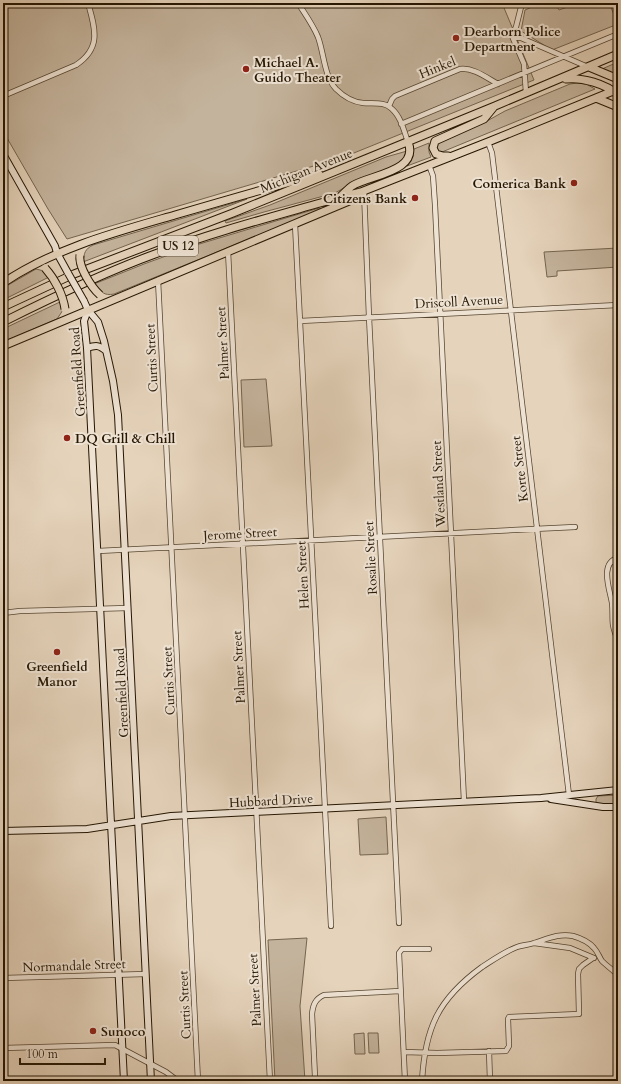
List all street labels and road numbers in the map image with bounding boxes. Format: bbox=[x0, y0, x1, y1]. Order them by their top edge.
street label: Hinkel bbox=[416, 52, 459, 83]
street label: Michigan Avenue bbox=[257, 144, 356, 198]
road number: US 12 bbox=[158, 236, 198, 256]
street label: Driscoll Avenue bbox=[414, 291, 504, 313]
street label: Palmer Street bbox=[212, 306, 234, 380]
street label: Curtis Street bbox=[141, 323, 163, 393]
street label: Greenfield Road bbox=[66, 326, 90, 417]
street label: Korte Street bbox=[507, 435, 533, 503]
street label: Westland Street bbox=[428, 440, 450, 529]
street label: Rosalie Street bbox=[360, 521, 382, 595]
street label: Jerome Street bbox=[201, 523, 277, 545]
street label: Helen Street bbox=[292, 540, 314, 609]
street label: Palmer Street bbox=[228, 630, 250, 704]
street label: Curtis Street bbox=[158, 646, 180, 716]
street label: Greenfield Road bbox=[111, 648, 133, 738]
street label: Hubbard Drive bbox=[229, 790, 314, 812]
street label: Palmer Street bbox=[244, 953, 266, 1027]
street label: Normandale Street bbox=[22, 955, 126, 977]
street label: Curtis Street bbox=[174, 970, 196, 1040]

